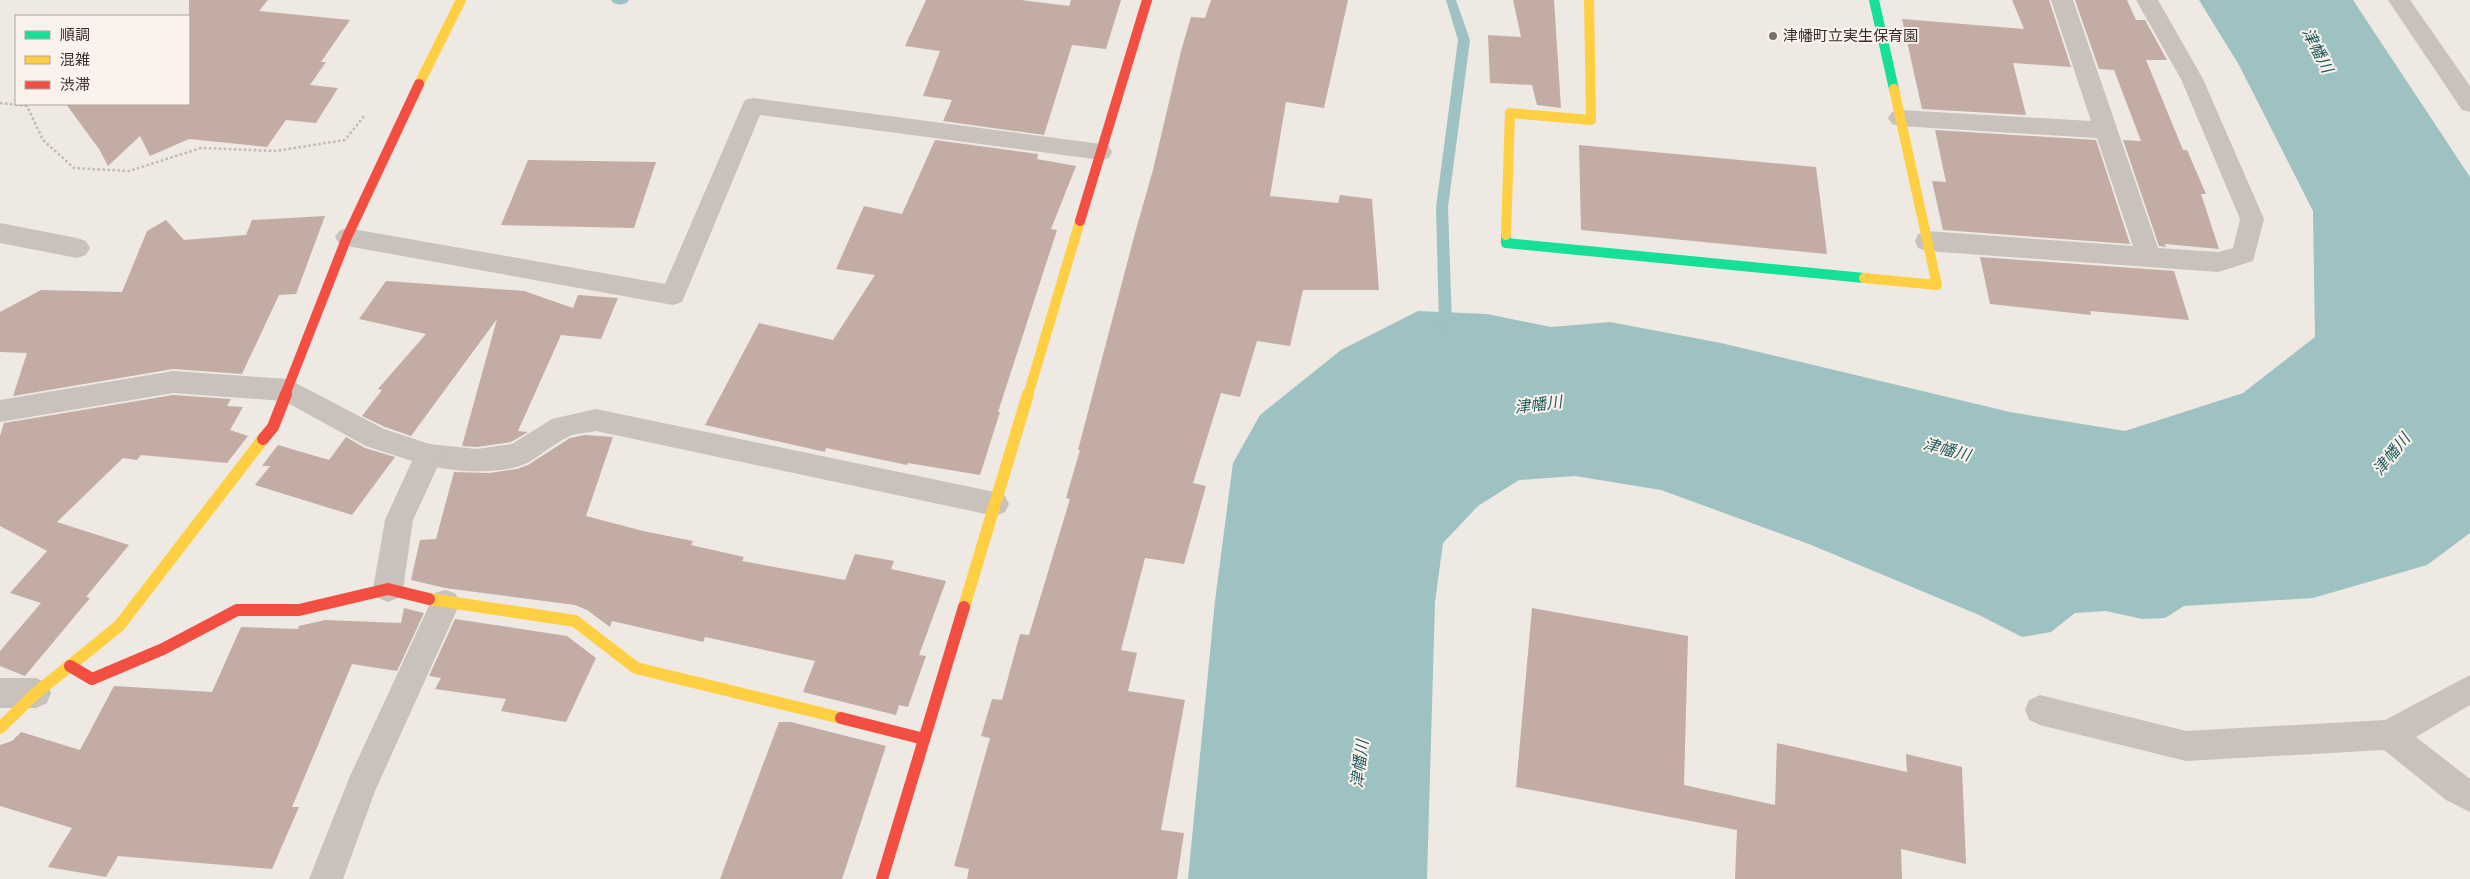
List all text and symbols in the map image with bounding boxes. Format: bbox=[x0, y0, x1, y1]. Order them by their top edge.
legend bbox=[15, 15, 190, 105]
water label: 津幡川 bbox=[2297, 24, 2339, 78]
text: 順調 bbox=[60, 25, 90, 44]
place label: 津幡町立実生保育園 bbox=[1783, 26, 1918, 45]
marker: 津幡町立実生保育園 bbox=[1767, 30, 1779, 42]
text: 混雑 bbox=[60, 50, 90, 69]
text: 渋滞 bbox=[60, 75, 90, 94]
water label: 津幡川 bbox=[1513, 391, 1565, 418]
water label: 津幡川 bbox=[2368, 428, 2416, 480]
water label: 津幡川 bbox=[1921, 433, 1975, 466]
water label: 津幡川 bbox=[1346, 737, 1373, 789]

